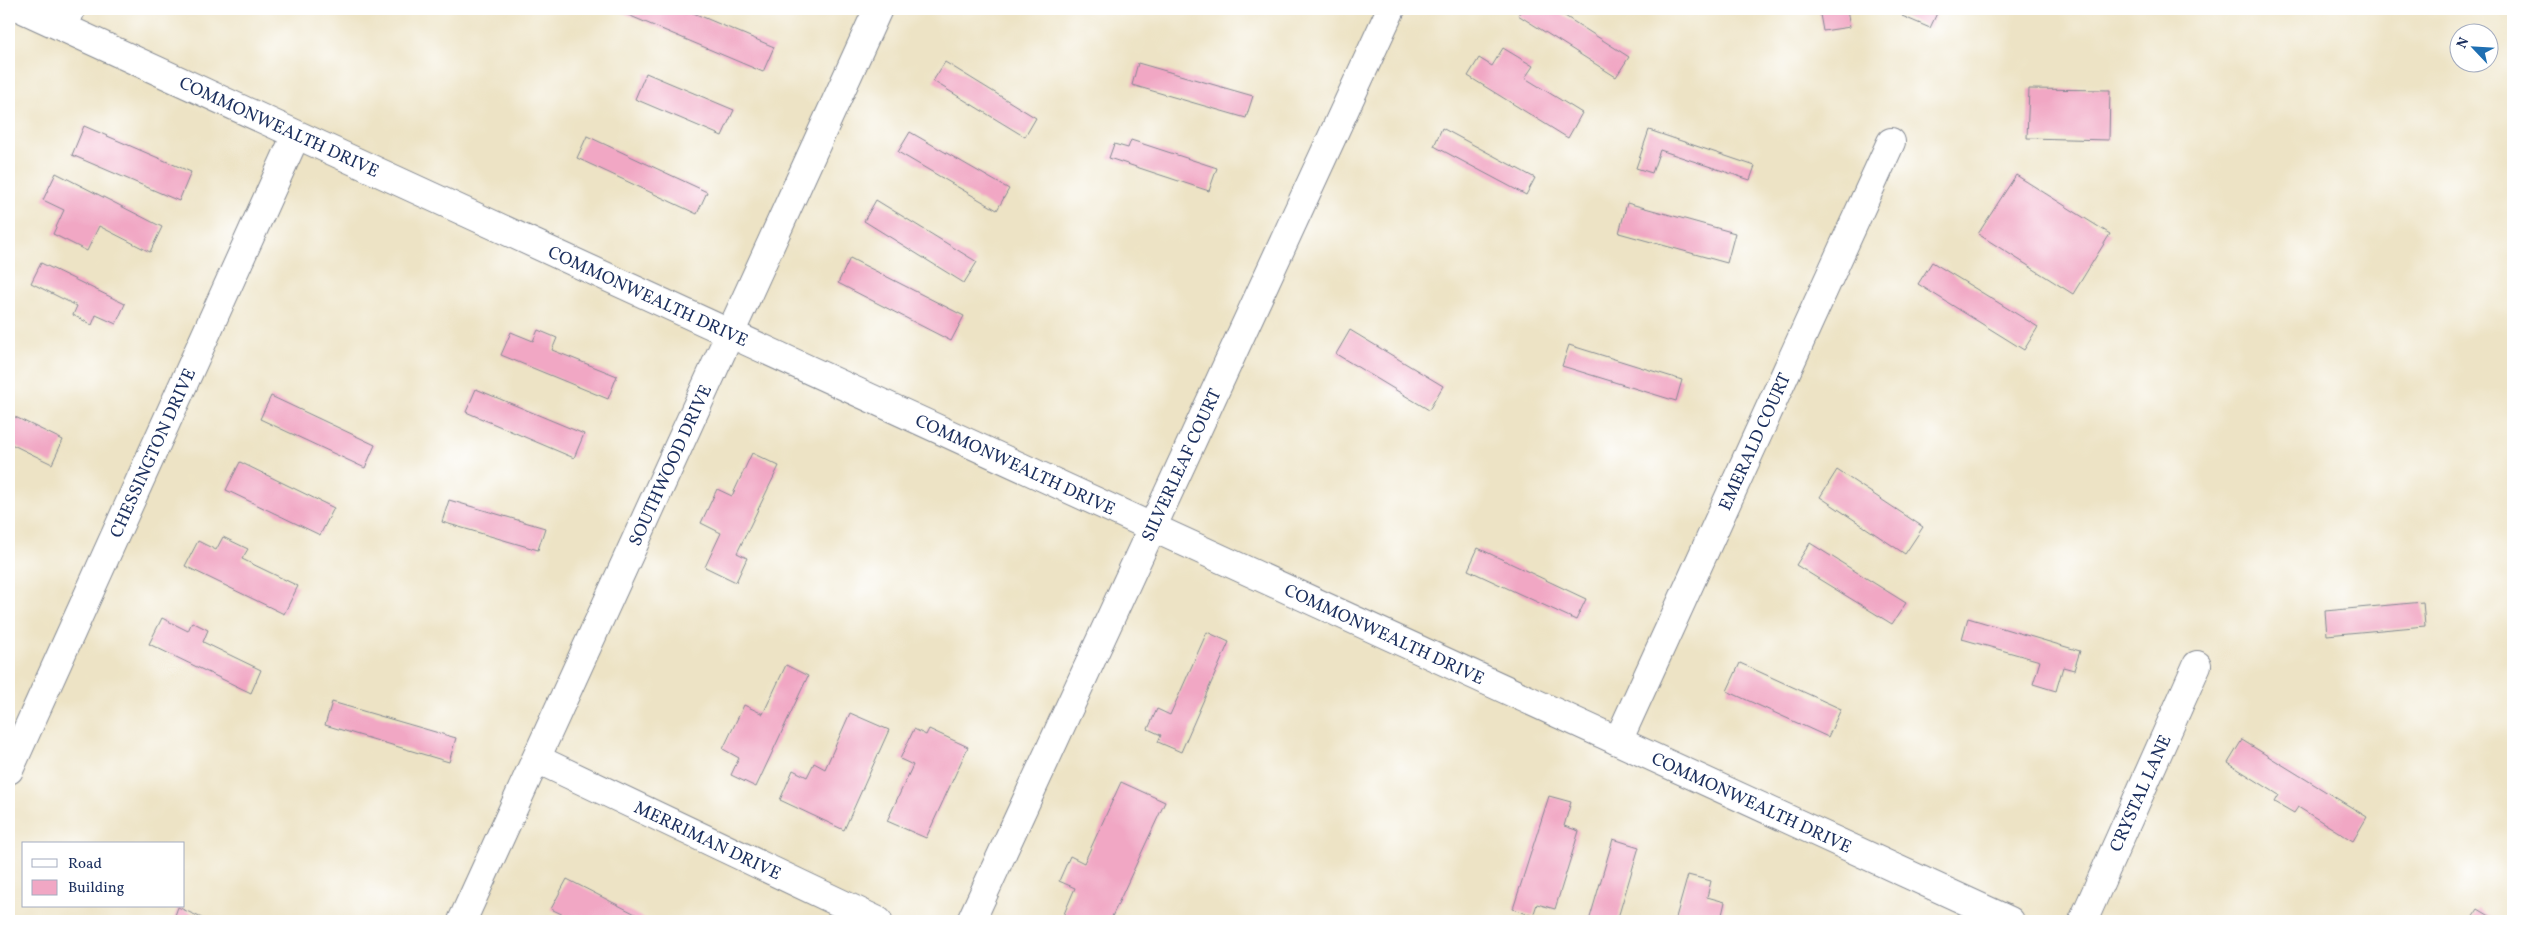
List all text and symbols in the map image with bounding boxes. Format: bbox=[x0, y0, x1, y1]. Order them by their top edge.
north arrow bbox=[2450, 22, 2500, 72]
text: N bbox=[2453, 35, 2474, 52]
street label: COMMONWEALTH DRIVE bbox=[175, 71, 383, 185]
street label: COMMONWEALTH DRIVE bbox=[544, 241, 752, 354]
street label: CHESSINGTON DRIVE bbox=[104, 364, 203, 542]
street label: EMERALD COURT bbox=[1714, 369, 1798, 515]
street label: SOUTHWOOD DRIVE bbox=[624, 381, 719, 551]
street label: SILVERLEAF COURT bbox=[1136, 385, 1229, 546]
street label: COMMONWEALTH DRIVE bbox=[911, 409, 1119, 523]
street label: COMMONWEALTH DRIVE bbox=[1280, 578, 1488, 692]
street label: CRYSTAL LANE bbox=[2104, 731, 2178, 856]
street label: COMMONWEALTH DRIVE bbox=[1647, 747, 1855, 861]
street label: MERRIMAN DRIVE bbox=[629, 796, 785, 887]
legend bbox=[22, 842, 185, 908]
text: Road bbox=[68, 854, 102, 875]
text: Building bbox=[68, 878, 125, 899]

